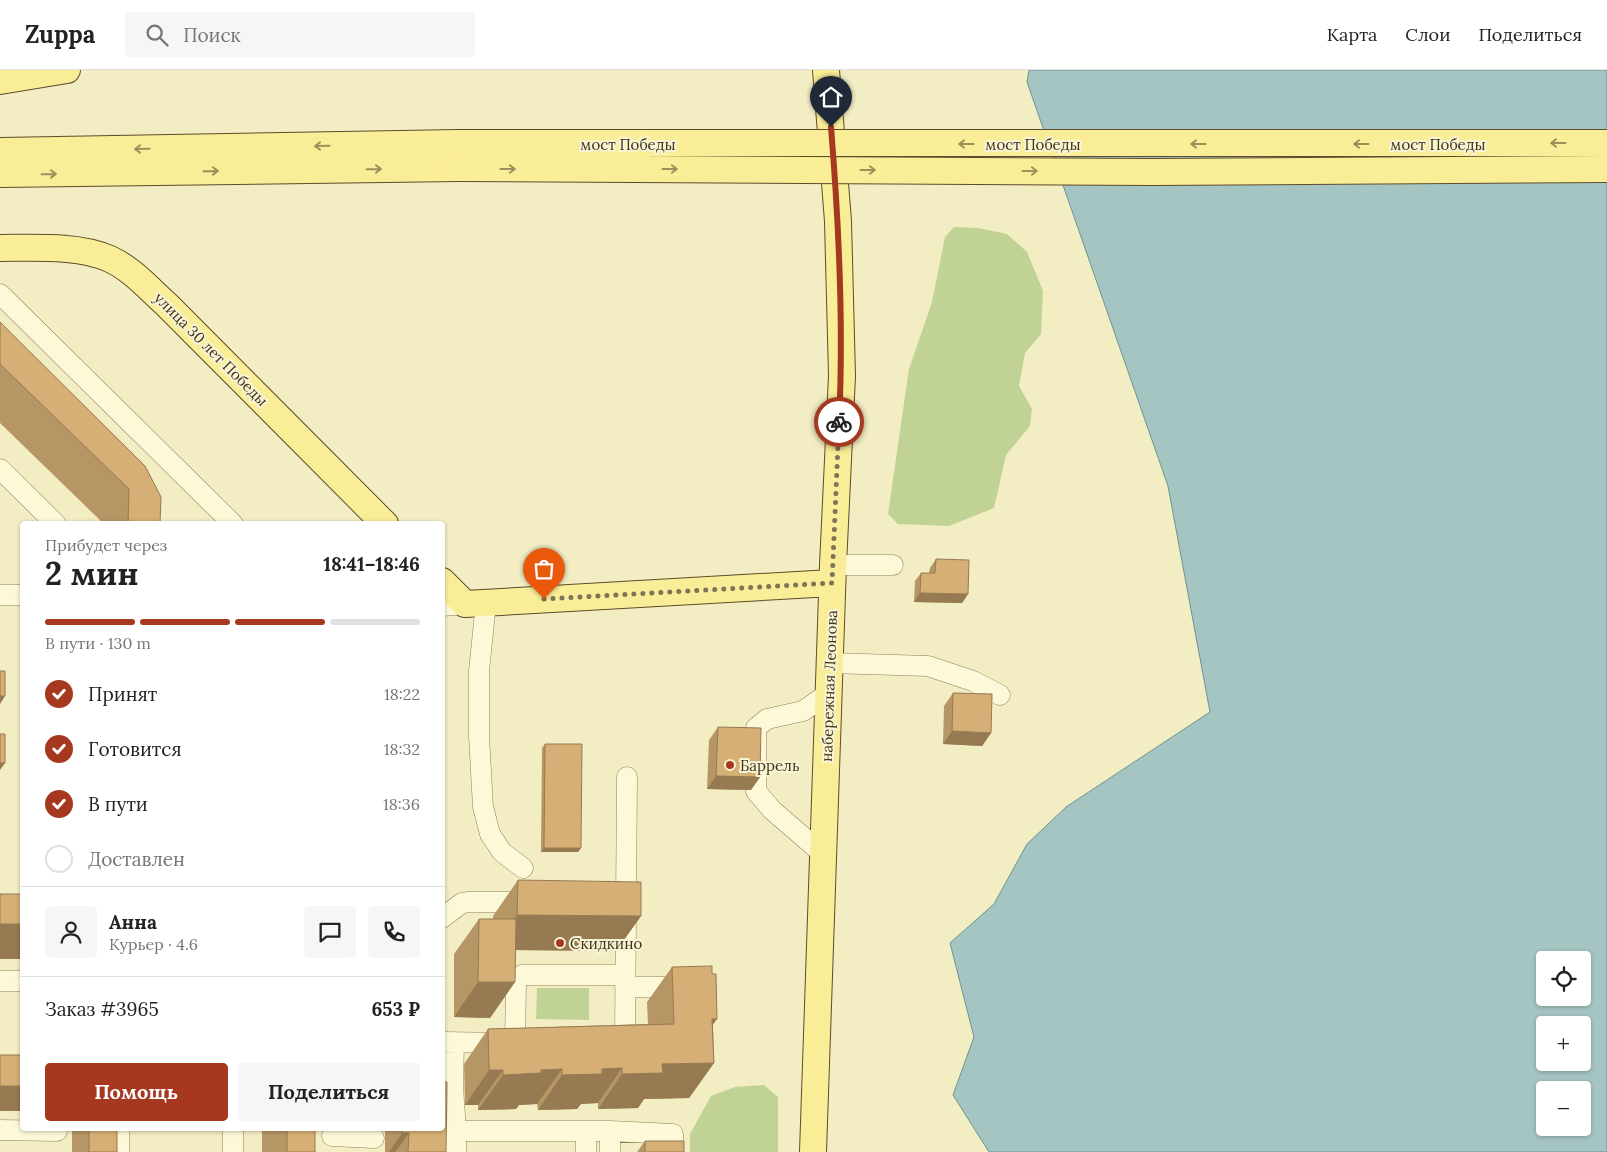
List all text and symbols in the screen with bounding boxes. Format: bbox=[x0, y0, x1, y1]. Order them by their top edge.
search box bbox=[125, 12, 475, 57]
text: Zuppa bbox=[25, 19, 95, 50]
icon: search bbox=[143, 21, 171, 49]
text: Поиск bbox=[183, 23, 241, 47]
text: Карта bbox=[1327, 23, 1377, 46]
text: Слои bbox=[1405, 23, 1450, 46]
text: Поделиться bbox=[1478, 23, 1582, 46]
pin bbox=[810, 76, 852, 127]
icon: home bbox=[817, 83, 845, 111]
street label: мост Победы bbox=[580, 135, 676, 154]
street label: мост Победы bbox=[985, 135, 1081, 154]
street label: мост Победы bbox=[1390, 135, 1486, 154]
one-way arrow bbox=[1551, 138, 1567, 148]
one-way arrow bbox=[958, 139, 974, 149]
one-way arrow bbox=[1191, 139, 1207, 149]
one-way arrow bbox=[1353, 139, 1370, 149]
one-way arrow bbox=[314, 141, 330, 151]
one-way arrow bbox=[134, 144, 150, 154]
one-way arrow bbox=[365, 164, 381, 174]
one-way arrow bbox=[499, 164, 515, 173]
one-way arrow bbox=[662, 164, 678, 174]
one-way arrow bbox=[859, 166, 875, 175]
one-way arrow bbox=[1022, 166, 1038, 176]
one-way arrow bbox=[203, 167, 219, 176]
one-way arrow bbox=[40, 169, 56, 179]
street label: улица 30 лет Победы bbox=[150, 288, 272, 410]
courier bbox=[814, 397, 864, 447]
icon: bike bbox=[825, 408, 853, 436]
text: Прибудет через bbox=[45, 535, 167, 555]
pin bbox=[523, 548, 565, 599]
text: 18:41–18:46 bbox=[323, 552, 420, 576]
text: 2 мин bbox=[45, 553, 138, 594]
icon: bag bbox=[530, 555, 558, 583]
street label: набережная Леонова bbox=[817, 610, 841, 762]
text: В пути · 130 m bbox=[45, 633, 151, 653]
icon: check bbox=[45, 680, 73, 708]
text: Принят bbox=[88, 682, 157, 706]
text: 18:22 bbox=[384, 684, 420, 704]
icon: check bbox=[45, 735, 73, 763]
text: Готовится bbox=[88, 737, 182, 761]
text: 18:32 bbox=[384, 739, 420, 759]
place label: Баррель bbox=[740, 756, 800, 775]
marker: Баррель bbox=[724, 759, 736, 771]
icon: check bbox=[45, 790, 73, 818]
text: В пути bbox=[88, 792, 148, 816]
text: 18:36 bbox=[383, 794, 420, 814]
text: Доставлен bbox=[88, 847, 185, 871]
button: person bbox=[45, 906, 97, 958]
button: chat bbox=[304, 906, 356, 958]
button: phone bbox=[368, 906, 420, 958]
text: Анна bbox=[109, 910, 157, 934]
text: Курьер · 4.6 bbox=[109, 934, 198, 954]
place label: Скидкино bbox=[570, 934, 643, 953]
marker: Скидкино bbox=[554, 937, 566, 949]
map controls bbox=[1536, 951, 1591, 1136]
button: locate bbox=[1536, 951, 1591, 1006]
text: Заказ #3965 bbox=[45, 997, 159, 1021]
text: 653 ₽ bbox=[371, 997, 420, 1021]
button: + bbox=[1536, 1016, 1591, 1071]
button: Помощь bbox=[45, 1063, 228, 1121]
button: Поделиться bbox=[238, 1063, 420, 1121]
button: − bbox=[1536, 1081, 1591, 1136]

